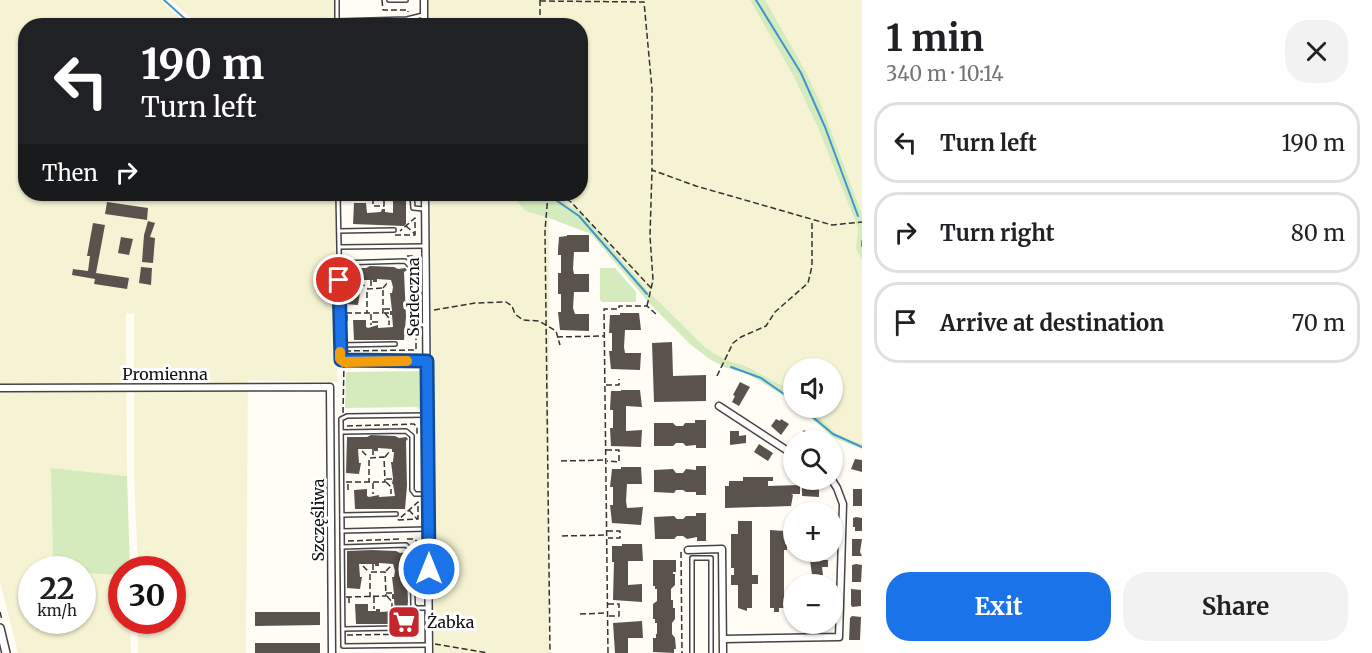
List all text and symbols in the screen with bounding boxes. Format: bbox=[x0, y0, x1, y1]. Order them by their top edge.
text: 1 min bbox=[886, 16, 984, 61]
button: close bbox=[1285, 20, 1348, 83]
text: 190 m bbox=[141, 38, 264, 90]
icon: left bbox=[42, 42, 120, 120]
text: 340 m · 10:14 bbox=[886, 61, 1004, 86]
text: Turn left bbox=[141, 90, 256, 124]
icon: left bbox=[889, 126, 922, 159]
text: Turn left bbox=[940, 129, 1037, 157]
text: 190 m bbox=[1282, 129, 1345, 157]
icon: right bbox=[110, 156, 143, 189]
text: Then bbox=[42, 159, 98, 187]
icon: right bbox=[889, 216, 922, 249]
text: Turn right bbox=[940, 219, 1054, 247]
text: 80 m bbox=[1291, 219, 1345, 247]
pin bbox=[313, 254, 364, 305]
street label: Serdeczna bbox=[403, 257, 423, 337]
icon: arrive bbox=[322, 263, 355, 296]
icon: arrive bbox=[889, 306, 922, 339]
text: Arrive at destination bbox=[940, 309, 1164, 337]
text: 70 m bbox=[1292, 309, 1345, 337]
map controls bbox=[783, 358, 843, 634]
button: sound bbox=[783, 358, 843, 418]
street label: Promienna bbox=[122, 364, 208, 384]
button: search bbox=[783, 430, 843, 490]
street label: Szczęśliwa bbox=[308, 478, 328, 561]
button: + bbox=[783, 502, 843, 562]
position arrow bbox=[397, 537, 461, 601]
speed limit sign: 30 bbox=[108, 556, 186, 634]
text: 22 bbox=[40, 569, 74, 607]
button: Exit bbox=[886, 572, 1111, 641]
button: Share bbox=[1123, 572, 1348, 641]
button: − bbox=[783, 574, 843, 634]
text: km/h bbox=[37, 601, 77, 620]
supermarket icon: Żabka bbox=[386, 604, 422, 640]
place label: Żabka bbox=[427, 612, 475, 632]

